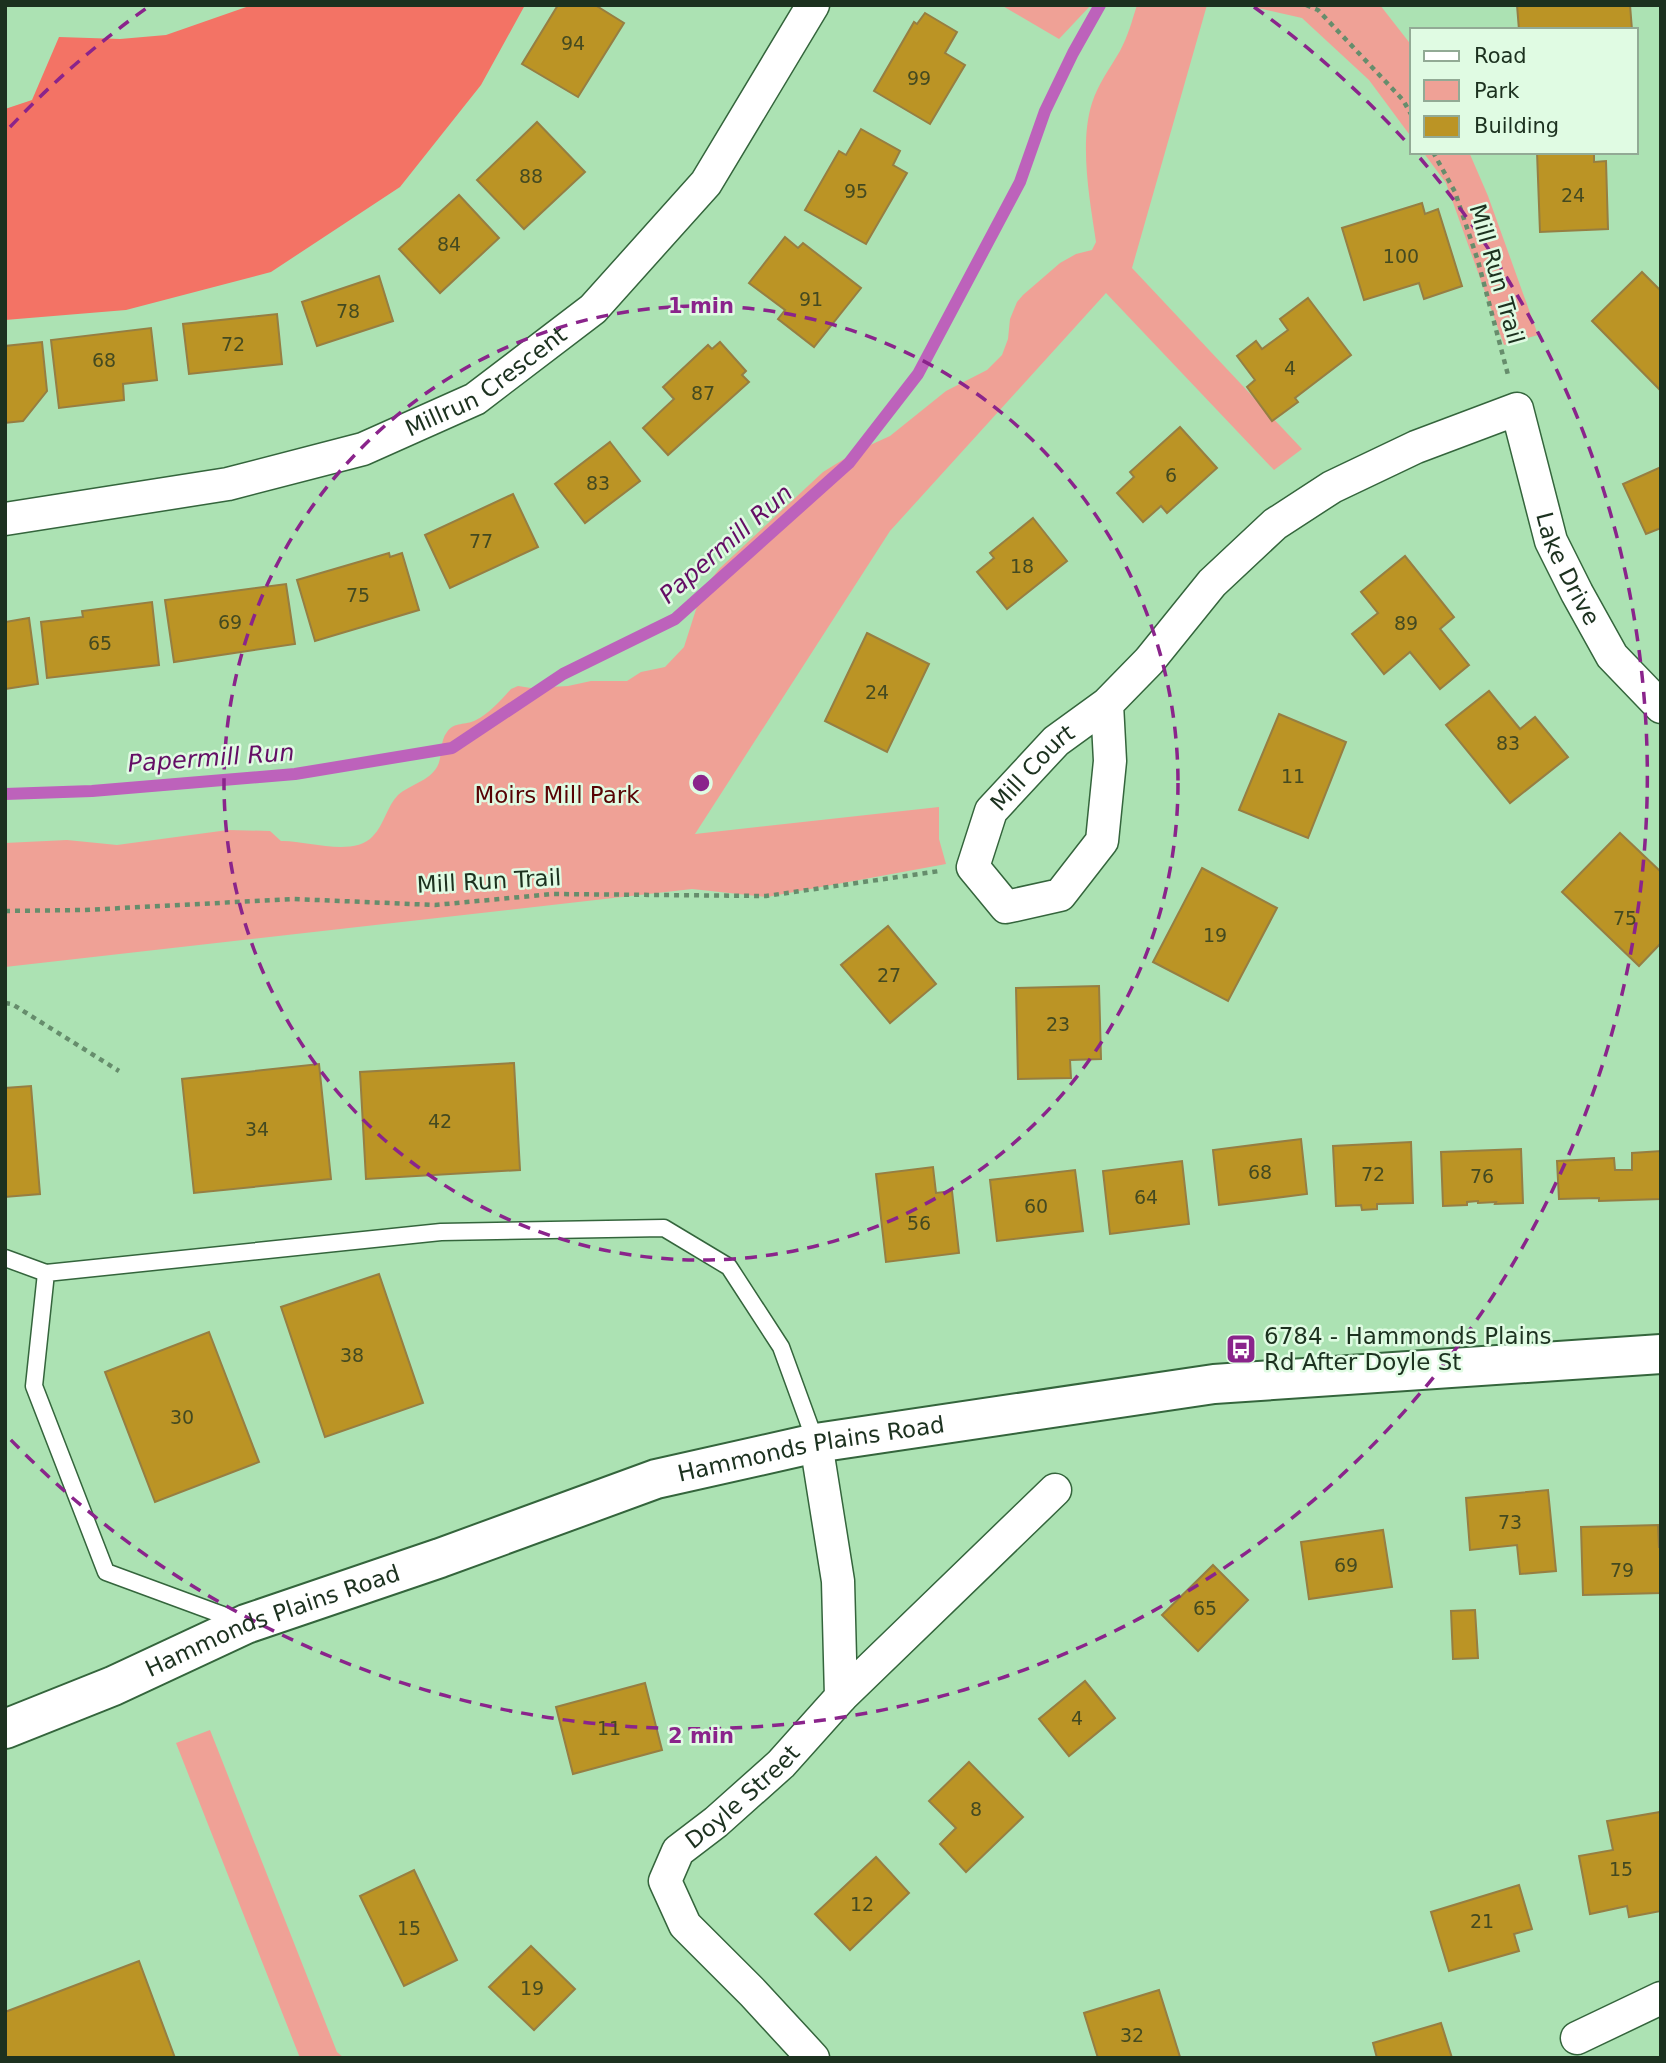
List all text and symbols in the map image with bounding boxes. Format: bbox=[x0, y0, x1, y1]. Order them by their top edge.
legend bbox=[1410, 28, 1638, 154]
house number: 94 bbox=[561, 32, 585, 54]
text: Road bbox=[1474, 44, 1527, 68]
house number: 99 bbox=[907, 67, 931, 89]
text: Park bbox=[1474, 79, 1520, 103]
text: Building bbox=[1474, 114, 1559, 138]
house number: 88 bbox=[519, 165, 543, 187]
house number: 95 bbox=[844, 180, 868, 202]
house number: 24 bbox=[1561, 184, 1585, 206]
street label: Mill Run Trail bbox=[1465, 201, 1529, 347]
house number: 84 bbox=[437, 233, 461, 255]
house number: 100 bbox=[1383, 245, 1419, 267]
house number: 91 bbox=[799, 288, 823, 310]
text: 1 min bbox=[668, 294, 734, 318]
house number: 78 bbox=[336, 300, 360, 322]
street label: Millrun Crescent bbox=[401, 321, 571, 441]
house number: 72 bbox=[221, 333, 245, 355]
house number: 68 bbox=[92, 349, 116, 371]
house number: 4 bbox=[1284, 357, 1296, 379]
house number: 87 bbox=[691, 382, 715, 404]
house number: 6 bbox=[1165, 464, 1177, 486]
house number: 83 bbox=[586, 472, 610, 494]
water label: Papermill Run bbox=[654, 479, 798, 609]
street label: Lake Drive bbox=[1531, 509, 1605, 630]
house number: 77 bbox=[469, 530, 493, 552]
house number: 18 bbox=[1010, 555, 1034, 577]
house number: 75 bbox=[346, 584, 370, 606]
house number: 69 bbox=[218, 611, 242, 633]
house number: 89 bbox=[1394, 612, 1418, 634]
house number: 65 bbox=[88, 632, 112, 654]
house number: 24 bbox=[865, 681, 889, 703]
street label: Mill Court bbox=[985, 719, 1079, 816]
house number: 83 bbox=[1496, 732, 1520, 754]
water label: Papermill Run bbox=[127, 738, 295, 778]
house number: 11 bbox=[1281, 765, 1305, 787]
centre of rings bbox=[689, 771, 713, 795]
park label: Moirs Mill Park bbox=[474, 782, 640, 808]
street label: Mill Run Trail bbox=[416, 864, 562, 898]
house number: 75 bbox=[1613, 907, 1637, 929]
house number: 19 bbox=[1203, 924, 1227, 946]
house number: 27 bbox=[877, 964, 901, 986]
house number: 23 bbox=[1046, 1013, 1070, 1035]
house number: 42 bbox=[428, 1110, 452, 1132]
house number: 34 bbox=[245, 1118, 269, 1140]
house number: 68 bbox=[1248, 1161, 1272, 1183]
house number: 72 bbox=[1361, 1163, 1385, 1185]
house number: 76 bbox=[1470, 1165, 1494, 1187]
house number: 64 bbox=[1134, 1186, 1158, 1208]
house number: 60 bbox=[1024, 1195, 1048, 1217]
house number: 56 bbox=[907, 1212, 931, 1234]
place label: 6784 - Hammonds Plains Rd After Doyle St bbox=[1264, 1323, 1552, 1375]
bus stop icon: 6784 - Hammonds Plains Rd After Doyle St bbox=[1224, 1332, 1258, 1366]
house number: 38 bbox=[340, 1344, 364, 1366]
house number: 30 bbox=[170, 1406, 194, 1428]
street label: Hammonds Plains Road bbox=[675, 1411, 946, 1487]
house number: 73 bbox=[1498, 1511, 1522, 1533]
house number: 69 bbox=[1334, 1554, 1358, 1576]
house number: 79 bbox=[1610, 1559, 1634, 1581]
street label: Hammonds Plains Road bbox=[141, 1560, 403, 1682]
house number: 65 bbox=[1193, 1597, 1217, 1619]
house number: 4 bbox=[1071, 1707, 1083, 1729]
house number: 11 bbox=[597, 1717, 621, 1739]
text: 2 min bbox=[668, 1724, 734, 1748]
street label: Doyle Street bbox=[680, 1740, 805, 1854]
house number: 8 bbox=[970, 1798, 982, 1820]
house number: 15 bbox=[1609, 1858, 1633, 1880]
house number: 12 bbox=[850, 1893, 874, 1915]
house number: 21 bbox=[1470, 1910, 1494, 1932]
house number: 15 bbox=[397, 1917, 421, 1939]
house number: 19 bbox=[520, 1977, 544, 1999]
house number: 32 bbox=[1120, 2024, 1144, 2046]

